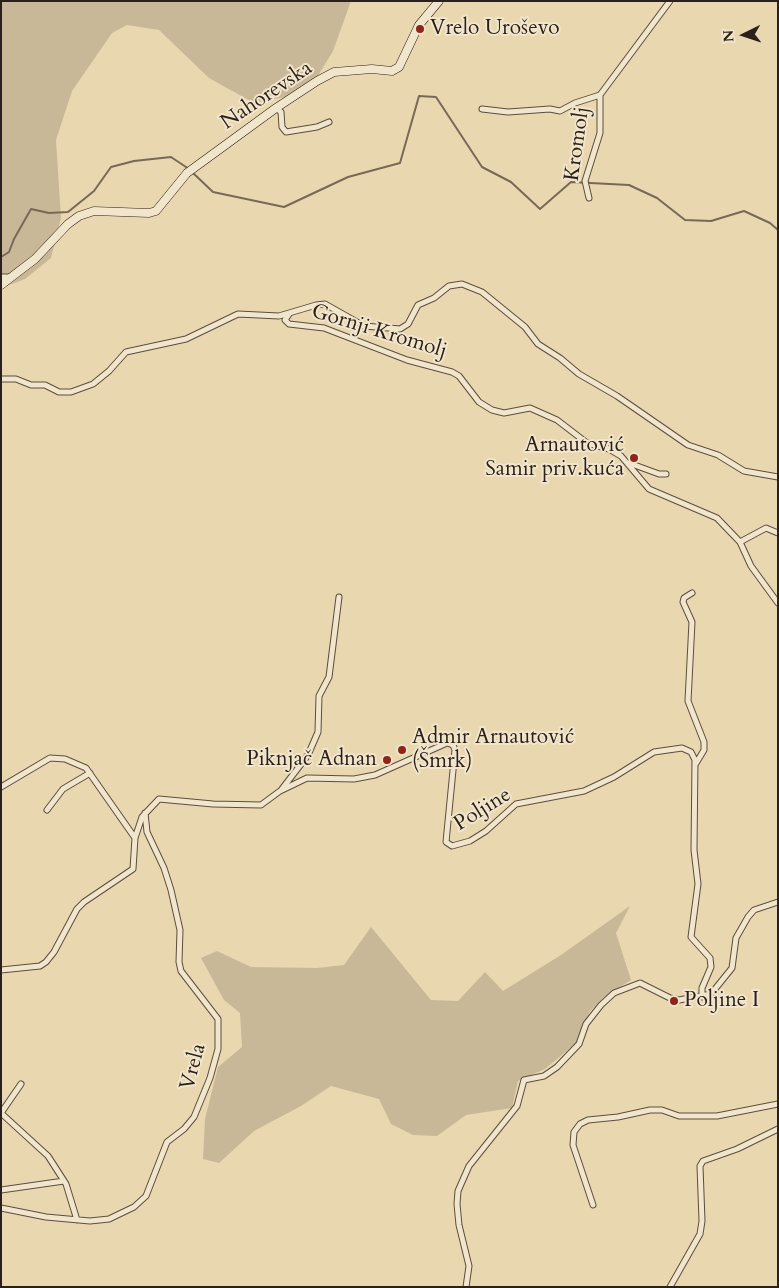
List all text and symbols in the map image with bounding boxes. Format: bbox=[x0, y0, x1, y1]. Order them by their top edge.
north arrow bbox=[719, 10, 769, 60]
place label: Vrelo Uroševo bbox=[430, 16, 560, 42]
marker: Vrelo Uroševo bbox=[414, 23, 426, 35]
text: N bbox=[719, 29, 738, 43]
street label: Nahorevska bbox=[216, 56, 318, 136]
street label: Kromolj bbox=[560, 105, 596, 183]
street label: Gornji Kromolj bbox=[308, 299, 450, 365]
place label: Arnautović Samir priv.kuća bbox=[485, 433, 624, 483]
marker: Arnautović Samir priv.kuća bbox=[628, 452, 640, 464]
place label: Admir Arnautović (Šmrk) bbox=[412, 725, 574, 775]
marker: Admir Arnautović (Šmrk) bbox=[396, 744, 408, 756]
place label: Piknjač Adnan bbox=[246, 747, 377, 773]
marker: Piknjač Adnan bbox=[381, 754, 393, 766]
street label: Poljine bbox=[450, 783, 516, 837]
place label: Poljine I bbox=[684, 988, 759, 1014]
marker: Poljine I bbox=[668, 995, 680, 1007]
street label: Vrela bbox=[176, 1041, 212, 1093]

